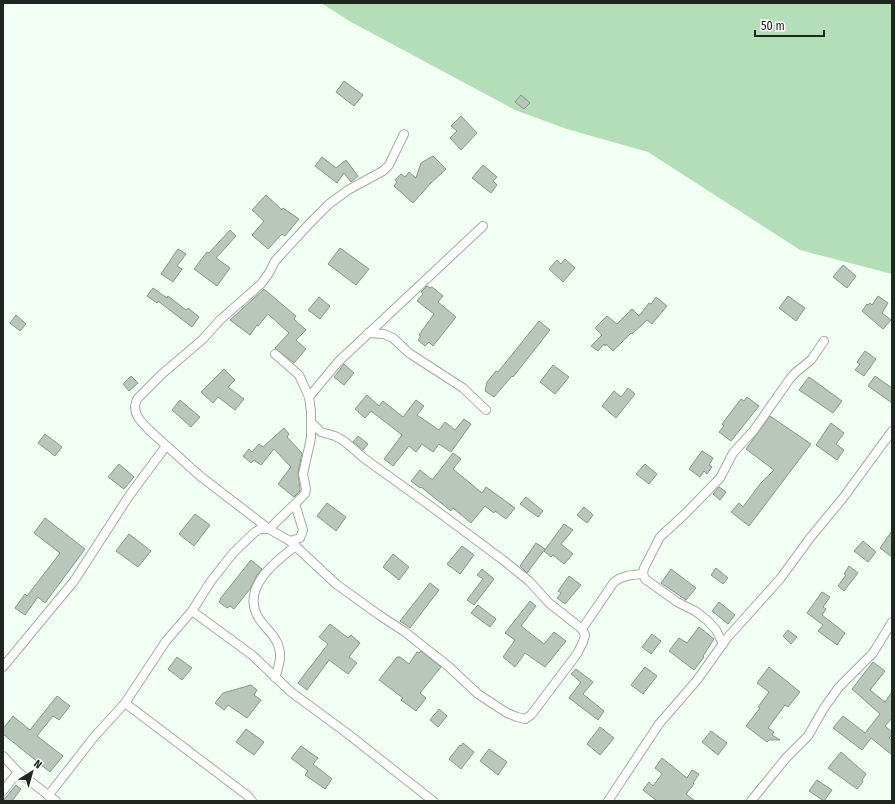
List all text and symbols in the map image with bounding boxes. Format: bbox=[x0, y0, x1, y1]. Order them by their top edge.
scale bar bbox=[755, 12, 824, 38]
text: 50 m bbox=[761, 19, 785, 33]
north arrow bbox=[12, 752, 52, 792]
text: N bbox=[31, 757, 44, 772]

